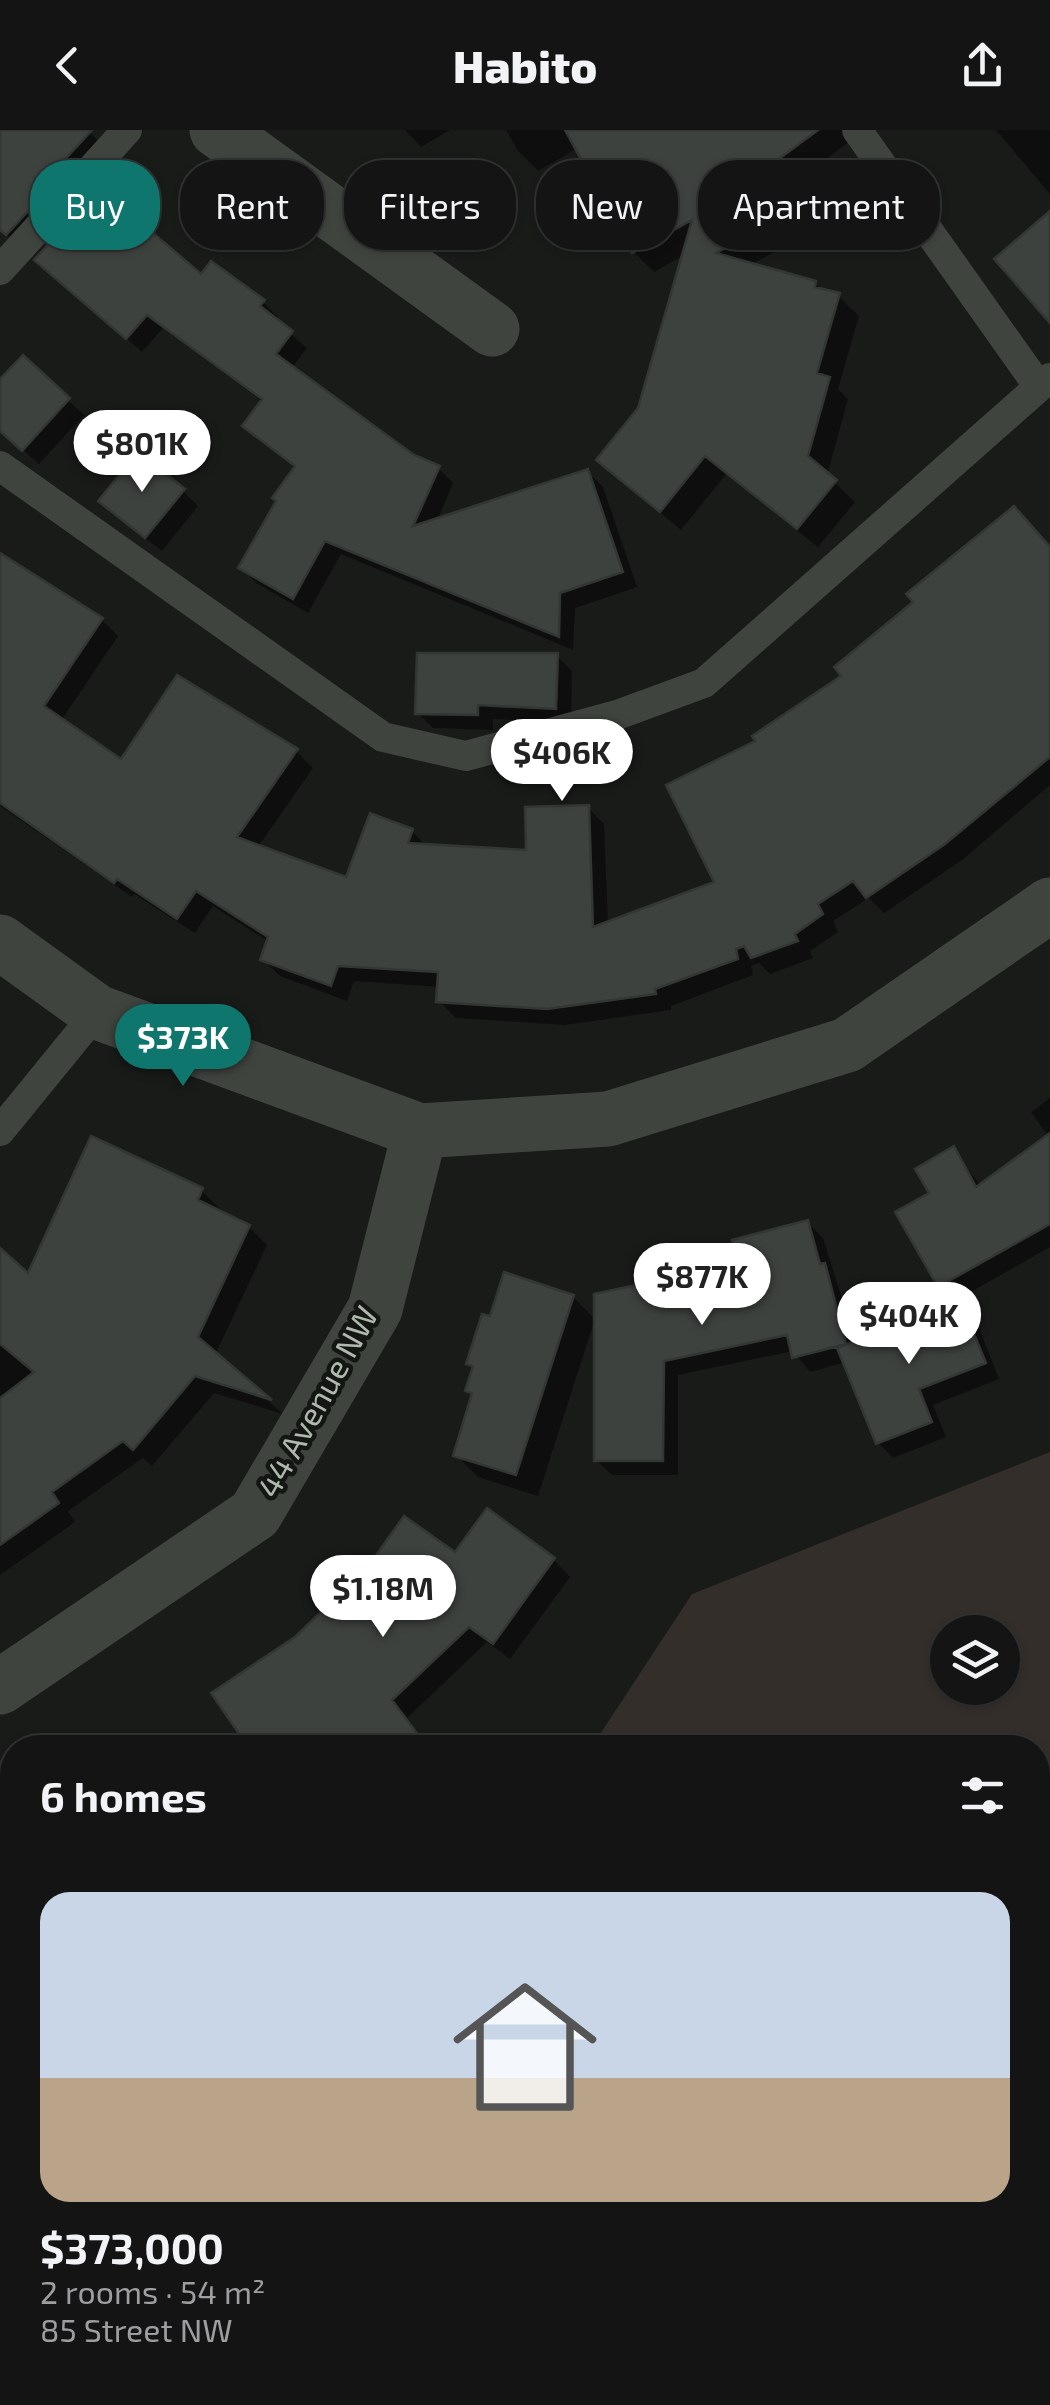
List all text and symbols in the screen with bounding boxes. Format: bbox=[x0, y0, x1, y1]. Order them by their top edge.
icon: back bbox=[40, 38, 95, 93]
text: Habito bbox=[453, 38, 597, 92]
icon: share bbox=[955, 38, 1010, 93]
chip: Buy bbox=[30, 160, 160, 250]
chip: Rent bbox=[180, 160, 324, 250]
chip: Filters bbox=[344, 160, 516, 250]
chip: New bbox=[536, 160, 678, 250]
chip: Apartment bbox=[698, 160, 940, 250]
pin: $801K bbox=[72, 410, 212, 495]
text: $801K bbox=[96, 423, 188, 461]
pin: $406K bbox=[492, 719, 632, 804]
text: $406K bbox=[513, 732, 611, 770]
pin: $373K bbox=[113, 1004, 253, 1089]
text: $373K bbox=[137, 1017, 229, 1055]
pin: $877K bbox=[632, 1243, 772, 1328]
text: $877K bbox=[656, 1256, 748, 1294]
pin: $404K bbox=[839, 1282, 979, 1367]
text: $404K bbox=[859, 1295, 959, 1333]
street label: 44 Avenue NW bbox=[248, 1299, 385, 1503]
pin: $1.18M bbox=[302, 1555, 464, 1640]
text: $1.18M bbox=[332, 1568, 434, 1606]
map controls bbox=[930, 1615, 1020, 1705]
button: layers bbox=[930, 1615, 1020, 1705]
icon: filters bbox=[955, 1768, 1010, 1823]
text: 6 homes bbox=[40, 1770, 207, 1820]
icon: home bbox=[435, 1957, 615, 2137]
text: $373,000 bbox=[40, 2222, 224, 2272]
text: 2 rooms · 54 m² bbox=[40, 2272, 265, 2310]
text: 85 Street NW bbox=[40, 2310, 233, 2348]

